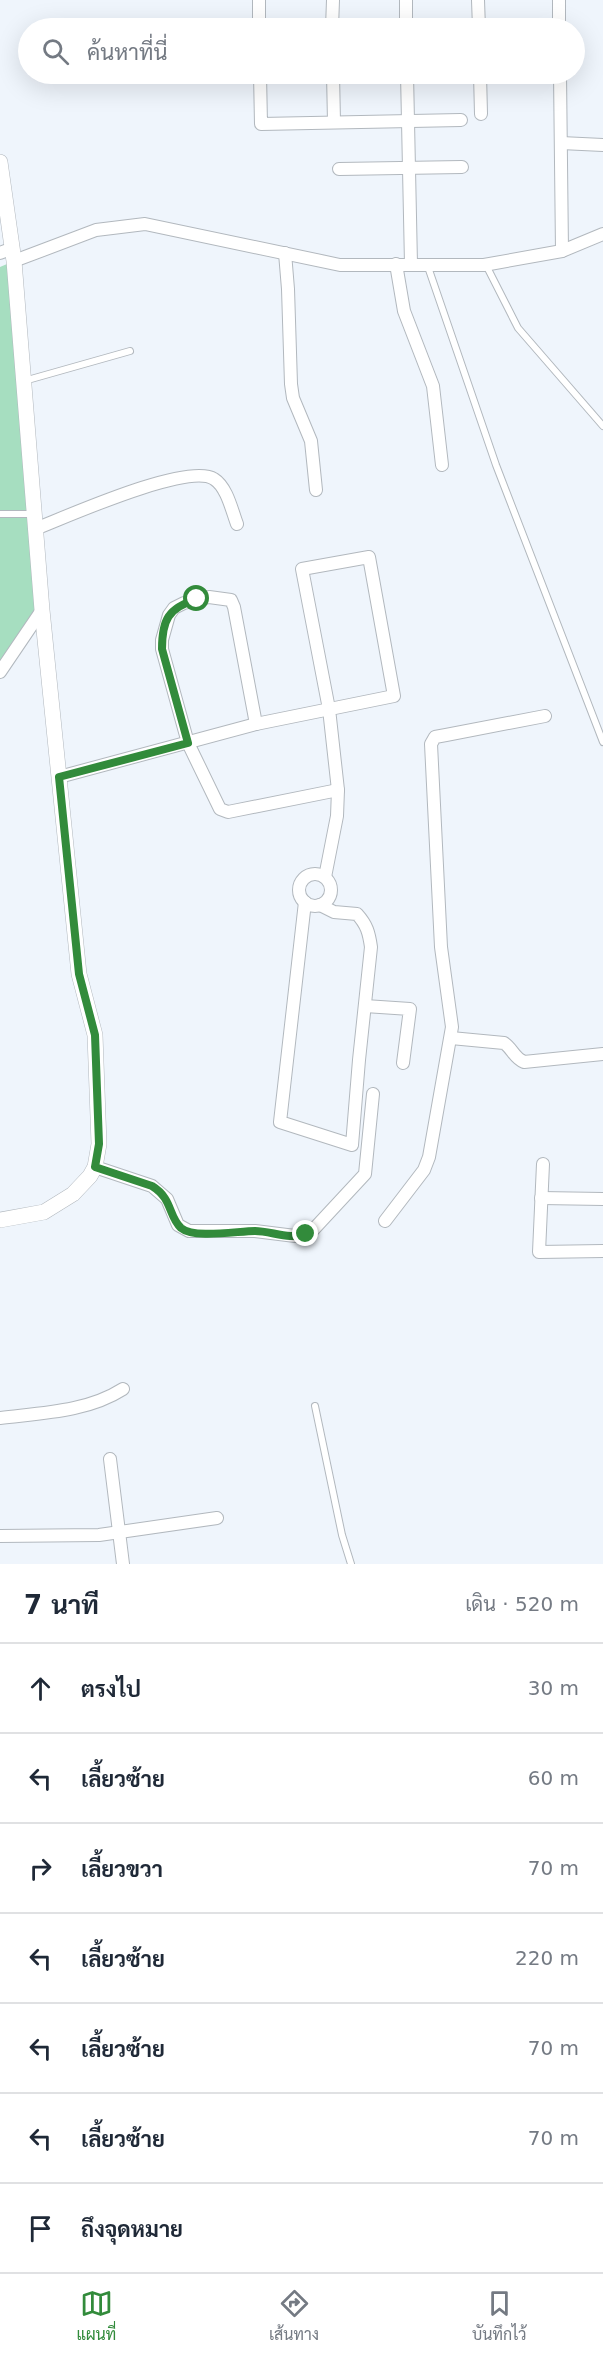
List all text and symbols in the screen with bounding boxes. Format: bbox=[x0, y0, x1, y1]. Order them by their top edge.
search box bbox=[18, 18, 585, 84]
icon: search bbox=[39, 35, 72, 68]
text: ค้นหาที่นี่ bbox=[87, 40, 167, 65]
route start bbox=[183, 585, 209, 611]
route end bbox=[292, 1220, 318, 1246]
text: 7 นาที bbox=[24, 1590, 99, 1620]
text: เดิน · 520 m bbox=[465, 1592, 579, 1616]
icon: ahead bbox=[24, 1672, 57, 1705]
text: 30 m bbox=[528, 1676, 579, 1700]
text: ตรงไป bbox=[81, 1677, 141, 1702]
icon: left bbox=[24, 1762, 57, 1795]
text: 60 m bbox=[528, 1766, 579, 1790]
text: เลี้ยวซ้าย bbox=[81, 1767, 165, 1792]
icon: right bbox=[24, 1852, 57, 1885]
text: 70 m bbox=[528, 1856, 579, 1880]
text: เลี้ยวขวา bbox=[81, 1857, 163, 1882]
icon: left bbox=[24, 1942, 57, 1975]
text: 220 m bbox=[515, 1946, 579, 1970]
text: เลี้ยวซ้าย bbox=[81, 1947, 165, 1972]
icon: left bbox=[24, 2032, 57, 2065]
text: 70 m bbox=[528, 2036, 579, 2060]
text: เลี้ยวซ้าย bbox=[81, 2037, 165, 2062]
icon: left bbox=[24, 2122, 57, 2155]
text: 70 m bbox=[528, 2126, 579, 2150]
text: เลี้ยวซ้าย bbox=[81, 2127, 165, 2152]
icon: arrive bbox=[24, 2212, 57, 2245]
text: ถึงจุดหมาย bbox=[81, 2217, 183, 2242]
tab: แผนที่ bbox=[76, 2287, 116, 2344]
tab: เส้นทาง bbox=[269, 2287, 319, 2344]
tab: บันทึกไว้ bbox=[472, 2287, 527, 2344]

